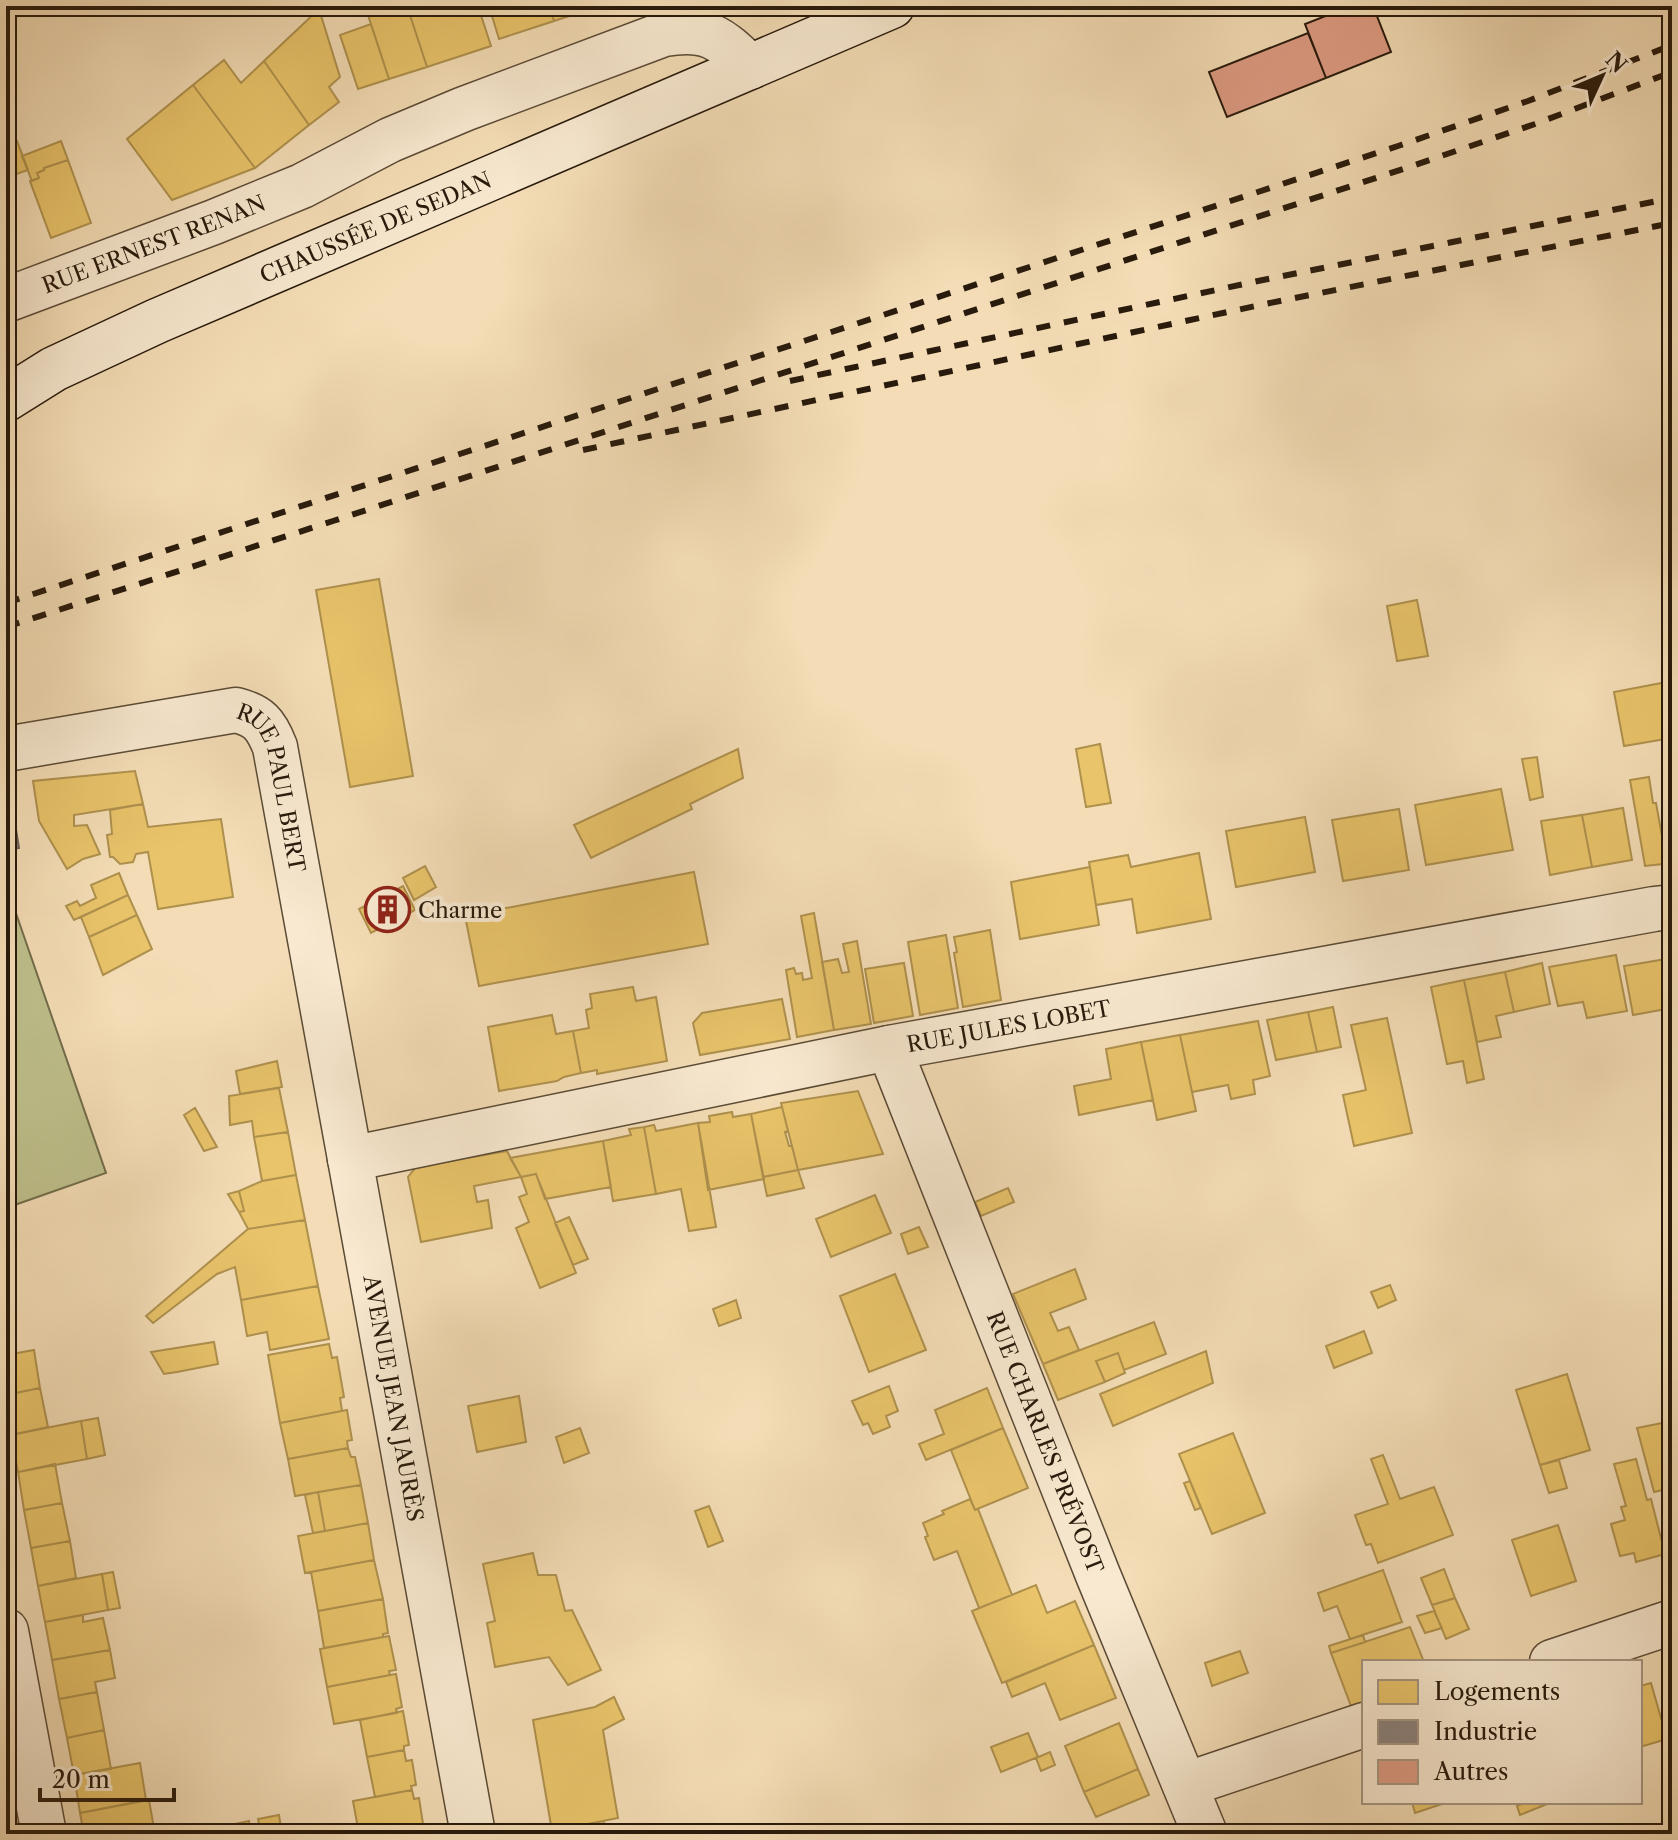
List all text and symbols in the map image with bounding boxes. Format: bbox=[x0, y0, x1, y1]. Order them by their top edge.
north arrow bbox=[1562, 36, 1642, 116]
text: N bbox=[1600, 46, 1632, 79]
street label: CHAUSSÉE DE SEDAN bbox=[256, 166, 496, 289]
street label: RUE ERNEST RENAN bbox=[38, 189, 270, 299]
street label: RUE PAUL BERT bbox=[233, 698, 311, 875]
building icon: Charme bbox=[363, 886, 411, 934]
place label: Charme bbox=[418, 897, 502, 924]
street label: RUE JULES LOBET bbox=[905, 995, 1114, 1059]
street label: AVENUE JEAN JAURÈS bbox=[357, 1272, 429, 1524]
street label: RUE CHARLES PRÉVOST bbox=[981, 1307, 1109, 1578]
legend bbox=[1362, 1660, 1642, 1804]
text: Logements bbox=[1434, 1677, 1560, 1706]
text: Industrie bbox=[1434, 1717, 1537, 1746]
scale bar bbox=[40, 1752, 174, 1802]
text: Autres bbox=[1433, 1757, 1508, 1786]
text: 20 m bbox=[52, 1765, 110, 1794]

